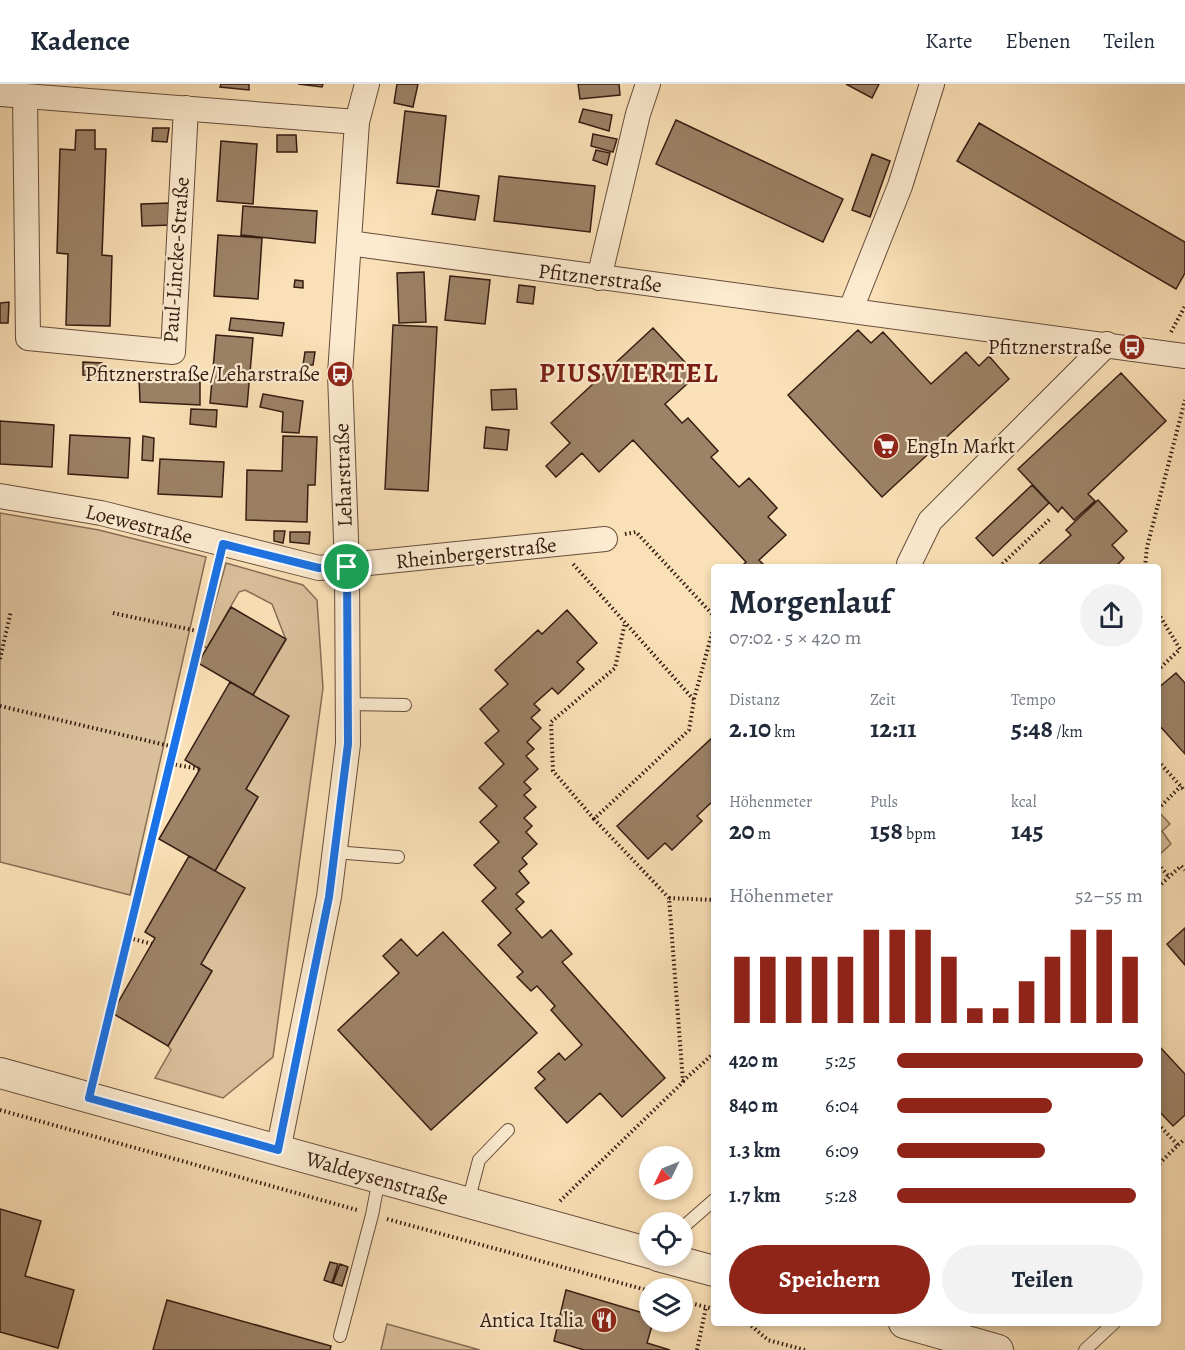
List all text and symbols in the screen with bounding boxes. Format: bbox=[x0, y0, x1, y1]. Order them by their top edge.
text: Kadence bbox=[30, 22, 130, 60]
text: Karte bbox=[925, 27, 973, 55]
text: Ebenen bbox=[1006, 27, 1070, 55]
text: Teilen bbox=[1103, 27, 1155, 55]
street label: Paul-Lincke-Straße bbox=[156, 176, 196, 344]
street label: Pfitznerstraße bbox=[537, 257, 663, 299]
bus stop icon: Pfitznerstraße bbox=[1117, 332, 1147, 362]
place label: Pfitznerstraße bbox=[988, 333, 1112, 361]
district label: PIUSVIERTEL bbox=[539, 355, 719, 391]
bus stop icon: Pfitznerstraße/Leharstraße bbox=[325, 359, 355, 389]
place label: Pfitznerstraße/Leharstraße bbox=[85, 360, 320, 388]
street label: Leharstraße bbox=[327, 423, 359, 527]
supermarket icon: EngIn Markt bbox=[871, 431, 901, 461]
place label: EngIn Markt bbox=[906, 432, 1015, 460]
street label: Loewestraße bbox=[83, 497, 195, 551]
street label: Rheinbergerstraße bbox=[394, 531, 558, 575]
pin bbox=[321, 541, 372, 592]
icon: arrive bbox=[330, 550, 363, 583]
text: Morgenlauf bbox=[729, 579, 891, 624]
button: share bbox=[1080, 584, 1143, 647]
text: 07:02 · 5 × 420 m bbox=[729, 624, 861, 651]
text: Distanz bbox=[729, 689, 780, 711]
text: Zeit bbox=[870, 689, 896, 711]
text: Tempo bbox=[1011, 689, 1056, 711]
text: 2.10 bbox=[729, 711, 771, 746]
text: 12:11 bbox=[870, 711, 917, 746]
text: 5:48 bbox=[1011, 711, 1053, 746]
text: km bbox=[771, 721, 796, 743]
text: /km bbox=[1053, 721, 1083, 743]
text: Höhenmeter bbox=[729, 791, 812, 813]
text: Puls bbox=[870, 791, 898, 813]
text: kcal bbox=[1011, 791, 1037, 813]
text: 20 bbox=[729, 813, 755, 848]
text: 158 bbox=[870, 813, 903, 848]
text: 145 bbox=[1011, 813, 1044, 848]
text: m bbox=[755, 823, 771, 845]
text: bpm bbox=[903, 823, 936, 845]
text: Höhenmeter bbox=[729, 882, 833, 909]
text: 52–55 m bbox=[1075, 882, 1143, 909]
text: 420 m bbox=[729, 1047, 778, 1074]
text: 5:25 bbox=[825, 1047, 856, 1074]
text: 840 m bbox=[729, 1092, 778, 1119]
text: 6:04 bbox=[825, 1092, 859, 1119]
text: 1.3 km bbox=[729, 1137, 781, 1164]
text: 6:09 bbox=[825, 1137, 859, 1164]
street label: Waldeysenstraße bbox=[302, 1144, 452, 1212]
north arrow bbox=[639, 1146, 693, 1200]
map controls bbox=[639, 1146, 693, 1332]
text: 1.7 km bbox=[729, 1182, 781, 1209]
text: 5:28 bbox=[825, 1182, 858, 1209]
button: locate bbox=[639, 1212, 693, 1266]
button: Speichern bbox=[729, 1245, 930, 1314]
button: Teilen bbox=[942, 1245, 1143, 1314]
button: layers bbox=[639, 1278, 693, 1332]
restaurant icon: Antica Italia bbox=[589, 1305, 619, 1335]
place label: Antica Italia bbox=[479, 1306, 584, 1334]

